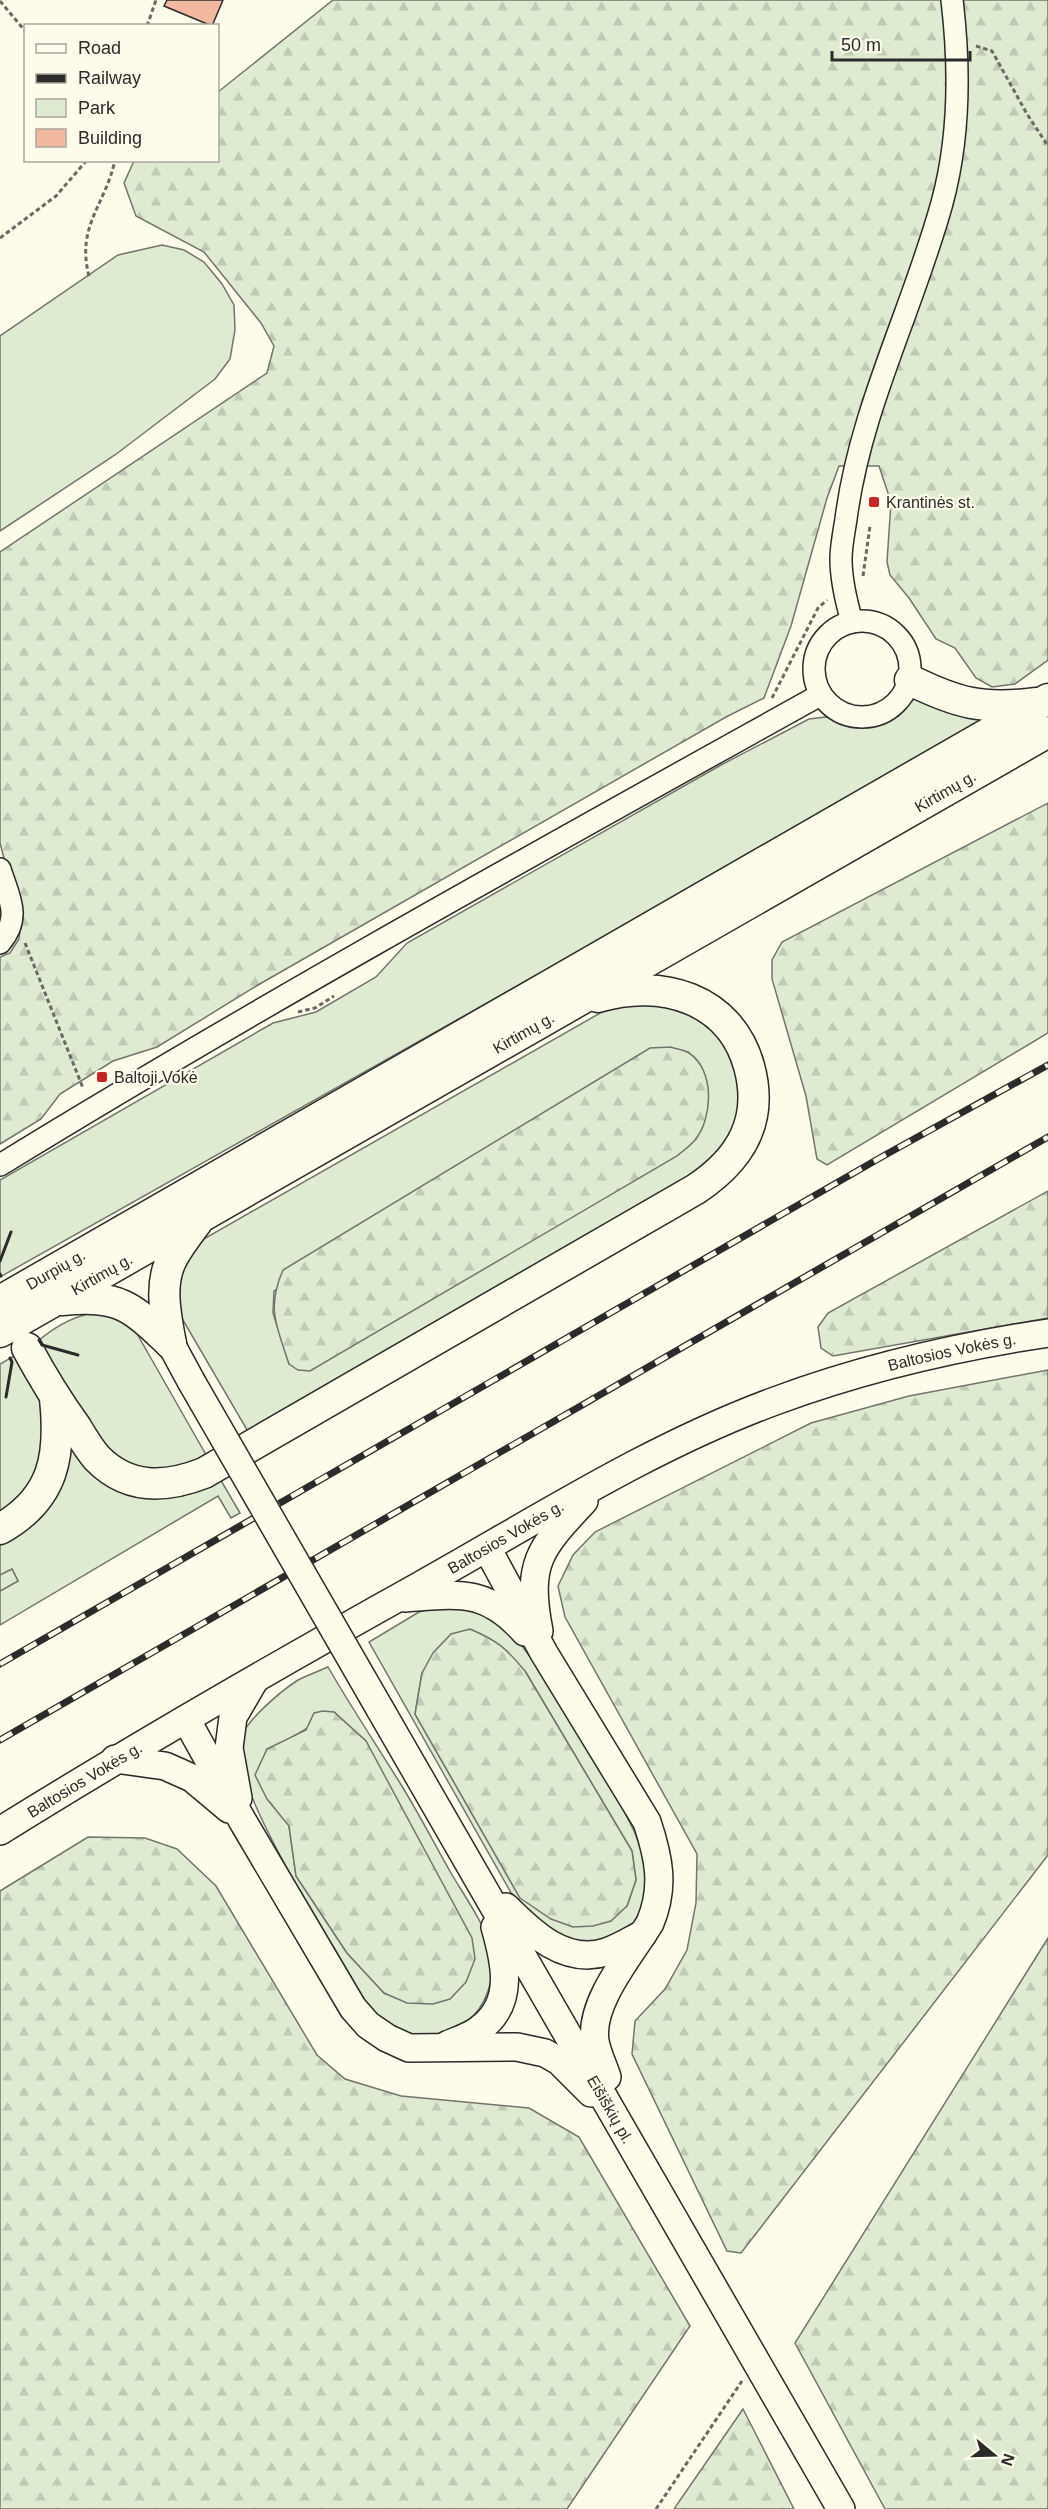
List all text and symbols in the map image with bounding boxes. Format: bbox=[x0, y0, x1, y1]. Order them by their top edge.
legend bbox=[24, 24, 219, 162]
scale bar bbox=[832, 24, 970, 62]
text: 50 m bbox=[841, 35, 881, 55]
text: Road bbox=[78, 38, 121, 58]
text: Railway bbox=[78, 68, 141, 88]
text: Park bbox=[78, 98, 116, 118]
text: Building bbox=[78, 128, 142, 148]
place label: Krantinės st. bbox=[886, 494, 975, 511]
marker: Krantinės st. bbox=[867, 495, 881, 509]
street label: Kirtimų g. bbox=[912, 767, 979, 816]
street label: Kirtimų g. bbox=[490, 1009, 557, 1057]
place label: Baltoji Vokė bbox=[114, 1069, 198, 1086]
marker: Baltoji Vokė bbox=[95, 1070, 109, 1084]
street label: Durpių g. bbox=[23, 1246, 88, 1293]
street label: Kirtimų g. bbox=[68, 1250, 135, 1298]
street label: Baltosios Vokės g. bbox=[886, 1330, 1017, 1374]
street label: Baltosios Vokės g. bbox=[445, 1497, 567, 1577]
street label: Baltosios Vokės g. bbox=[24, 1739, 145, 1821]
street label: Eišiškių pl. bbox=[584, 2073, 636, 2147]
north arrow bbox=[964, 2425, 1024, 2485]
text: N bbox=[998, 2451, 1018, 2468]

